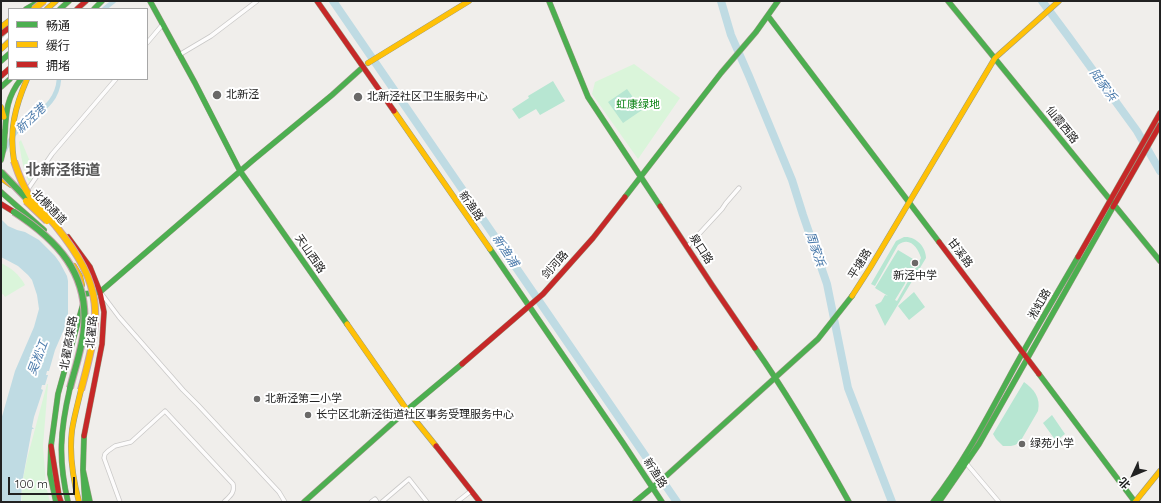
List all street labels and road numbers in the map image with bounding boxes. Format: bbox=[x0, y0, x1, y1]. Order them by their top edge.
street label: 仙霞西路 bbox=[1043, 104, 1081, 146]
street label: 北横通道 bbox=[29, 187, 69, 227]
street label: 新渔路 bbox=[456, 189, 486, 223]
street label: 天山西路 bbox=[292, 232, 328, 276]
street label: 泉口路 bbox=[686, 232, 716, 266]
street label: 甘溪路 bbox=[945, 236, 975, 270]
street label: 平塘路 bbox=[846, 247, 874, 281]
street label: 剑河路 bbox=[539, 248, 571, 282]
street label: 淞虹路 bbox=[1026, 286, 1054, 322]
street label: 北翟高架路 bbox=[58, 315, 80, 371]
street label: 北翟路 bbox=[84, 315, 100, 349]
street label: 新渔路 bbox=[640, 456, 670, 490]

